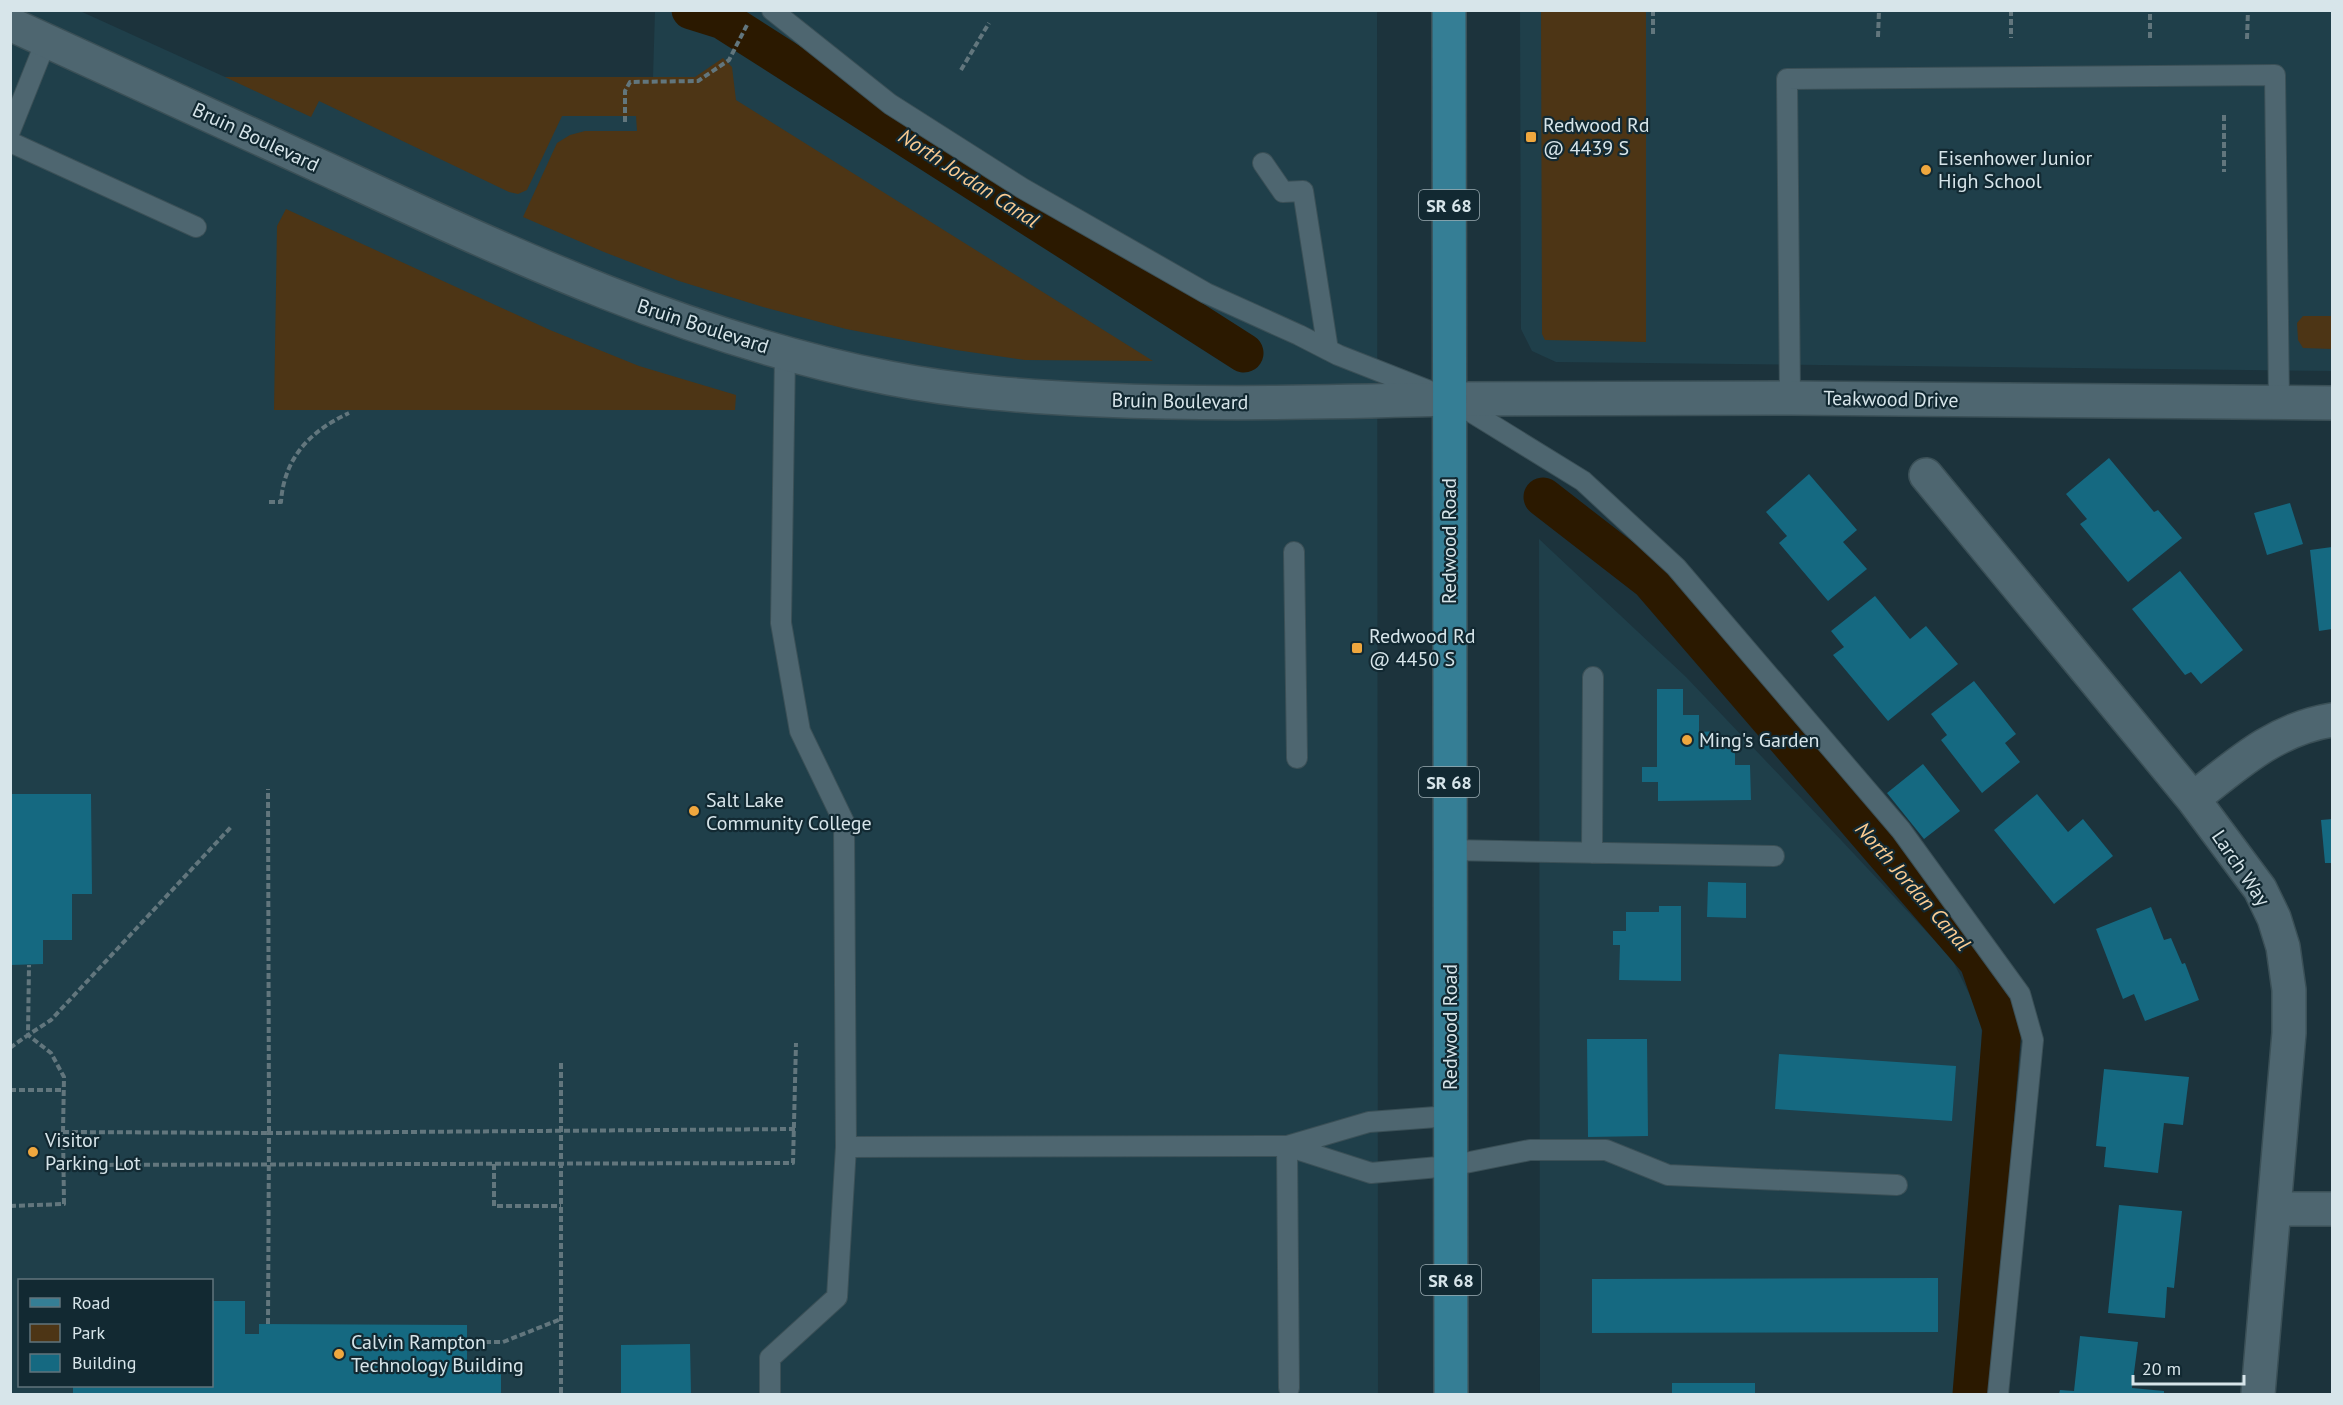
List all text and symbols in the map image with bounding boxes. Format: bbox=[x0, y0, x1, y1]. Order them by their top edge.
street label: Bruin Boulevard bbox=[189, 96, 323, 178]
place label: Redwood Rd @ 4439 S bbox=[1543, 112, 1650, 161]
water label: North Jordan Canal bbox=[894, 122, 1045, 234]
marker: Redwood Rd @ 4439 S bbox=[1524, 130, 1538, 144]
place label: Eisenhower Junior High School bbox=[1938, 145, 2092, 194]
marker: Eisenhower Junior High School bbox=[1919, 163, 1933, 177]
road number: SR 68 bbox=[1419, 190, 1479, 220]
street label: Bruin Boulevard bbox=[634, 293, 772, 359]
street label: Teakwood Drive bbox=[1823, 385, 1959, 413]
street label: Bruin Boulevard bbox=[1111, 387, 1249, 415]
street label: Redwood Road bbox=[1436, 478, 1462, 604]
place label: Redwood Rd @ 4450 S bbox=[1369, 623, 1476, 672]
marker: Redwood Rd @ 4450 S bbox=[1350, 641, 1364, 655]
place label: Ming's Garden bbox=[1699, 727, 1820, 753]
marker: Ming's Garden bbox=[1680, 733, 1694, 747]
road number: SR 68 bbox=[1419, 767, 1479, 797]
place label: Salt Lake Community College bbox=[706, 787, 872, 836]
marker: Salt Lake Community College bbox=[687, 804, 701, 818]
water label: North Jordan Canal bbox=[1850, 816, 1977, 956]
street label: Larch Way bbox=[2206, 825, 2276, 912]
street label: Redwood Road bbox=[1437, 964, 1463, 1090]
place label: Visitor Parking Lot bbox=[44, 1127, 141, 1176]
marker: Visitor Parking Lot bbox=[26, 1145, 40, 1159]
road number: SR 68 bbox=[1421, 1265, 1481, 1295]
legend bbox=[18, 1279, 213, 1387]
text: Road bbox=[72, 1291, 110, 1314]
text: Park bbox=[72, 1321, 105, 1344]
place label: Calvin Rampton Technology Building bbox=[351, 1329, 524, 1378]
marker: Calvin Rampton Technology Building bbox=[332, 1347, 346, 1361]
scale bar bbox=[2133, 1348, 2244, 1386]
text: Building bbox=[72, 1351, 136, 1374]
text: 20 m bbox=[2142, 1357, 2181, 1380]

